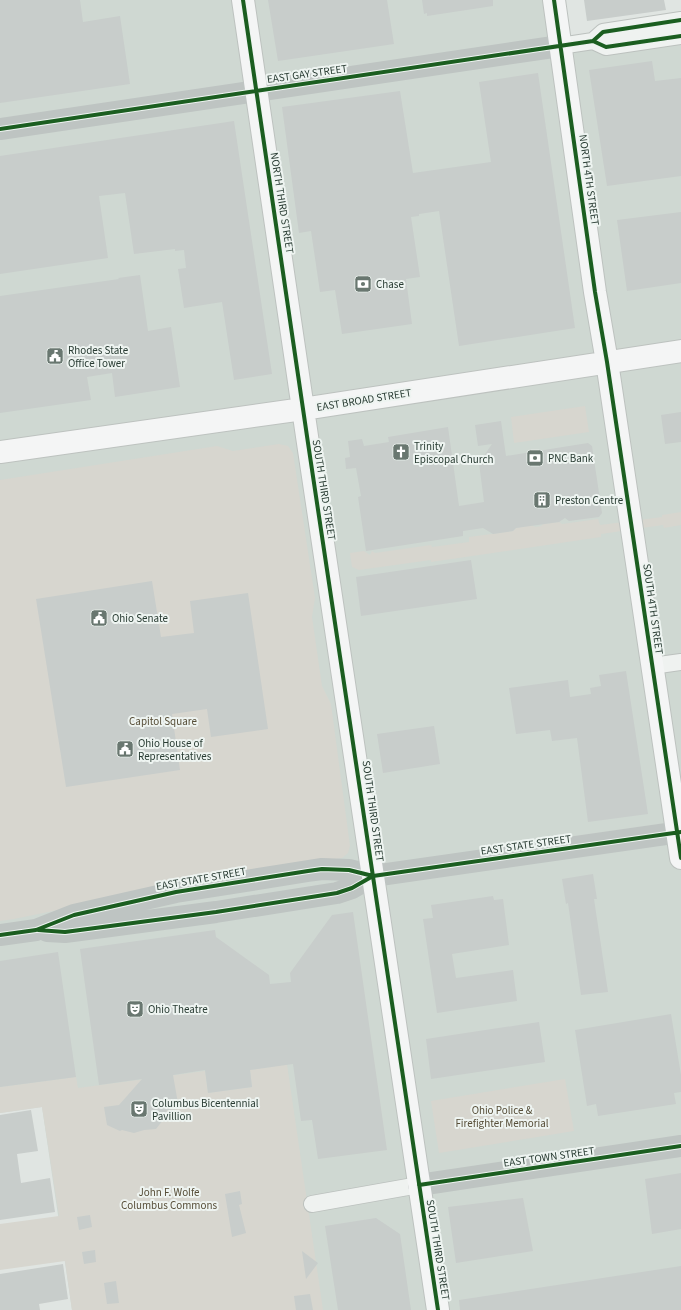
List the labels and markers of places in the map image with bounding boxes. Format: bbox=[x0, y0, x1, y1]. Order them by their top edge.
bank icon: Chase bbox=[353, 274, 373, 294]
place label: Chase bbox=[376, 277, 404, 292]
place label: Rhodes State Office Tower bbox=[68, 343, 129, 371]
public building icon: Rhodes State Office Tower bbox=[45, 346, 65, 366]
place label: Trinity Episcopal Church bbox=[414, 439, 493, 467]
church icon: Trinity Episcopal Church bbox=[391, 442, 411, 462]
bank icon: PNC Bank bbox=[525, 448, 545, 468]
place label: PNC Bank bbox=[548, 451, 594, 466]
building icon: Preston Centre bbox=[532, 490, 552, 510]
place label: Preston Centre bbox=[555, 493, 624, 508]
public building icon: Ohio Senate bbox=[89, 608, 109, 628]
place label: Ohio Senate bbox=[112, 611, 168, 626]
place label: Ohio House of Representatives bbox=[138, 736, 212, 764]
public building icon: Ohio House of Representatives bbox=[115, 739, 135, 759]
theatre icon: Ohio Theatre bbox=[125, 999, 145, 1019]
place label: Ohio Theatre bbox=[148, 1002, 208, 1017]
place label: Columbus Bicentennial Pavillion bbox=[152, 1096, 259, 1124]
theatre icon: Columbus Bicentennial Pavillion bbox=[129, 1099, 149, 1119]

